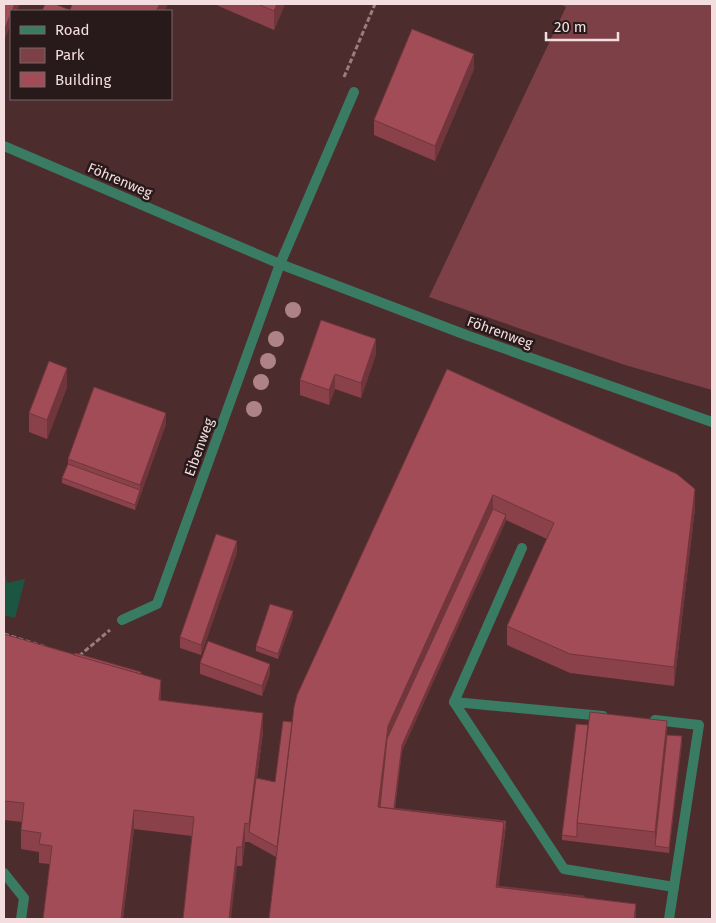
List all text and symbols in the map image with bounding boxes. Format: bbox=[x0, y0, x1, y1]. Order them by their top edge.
legend bbox=[10, 10, 172, 100]
scale bar bbox=[546, 10, 618, 42]
text: 20 m bbox=[554, 18, 587, 36]
text: Road bbox=[55, 21, 90, 39]
text: Park bbox=[55, 46, 85, 64]
text: Building bbox=[55, 71, 111, 89]
street label: Föhrenweg bbox=[85, 159, 155, 202]
street label: Föhrenweg bbox=[465, 313, 536, 352]
street label: Eibenweg bbox=[181, 415, 218, 479]

